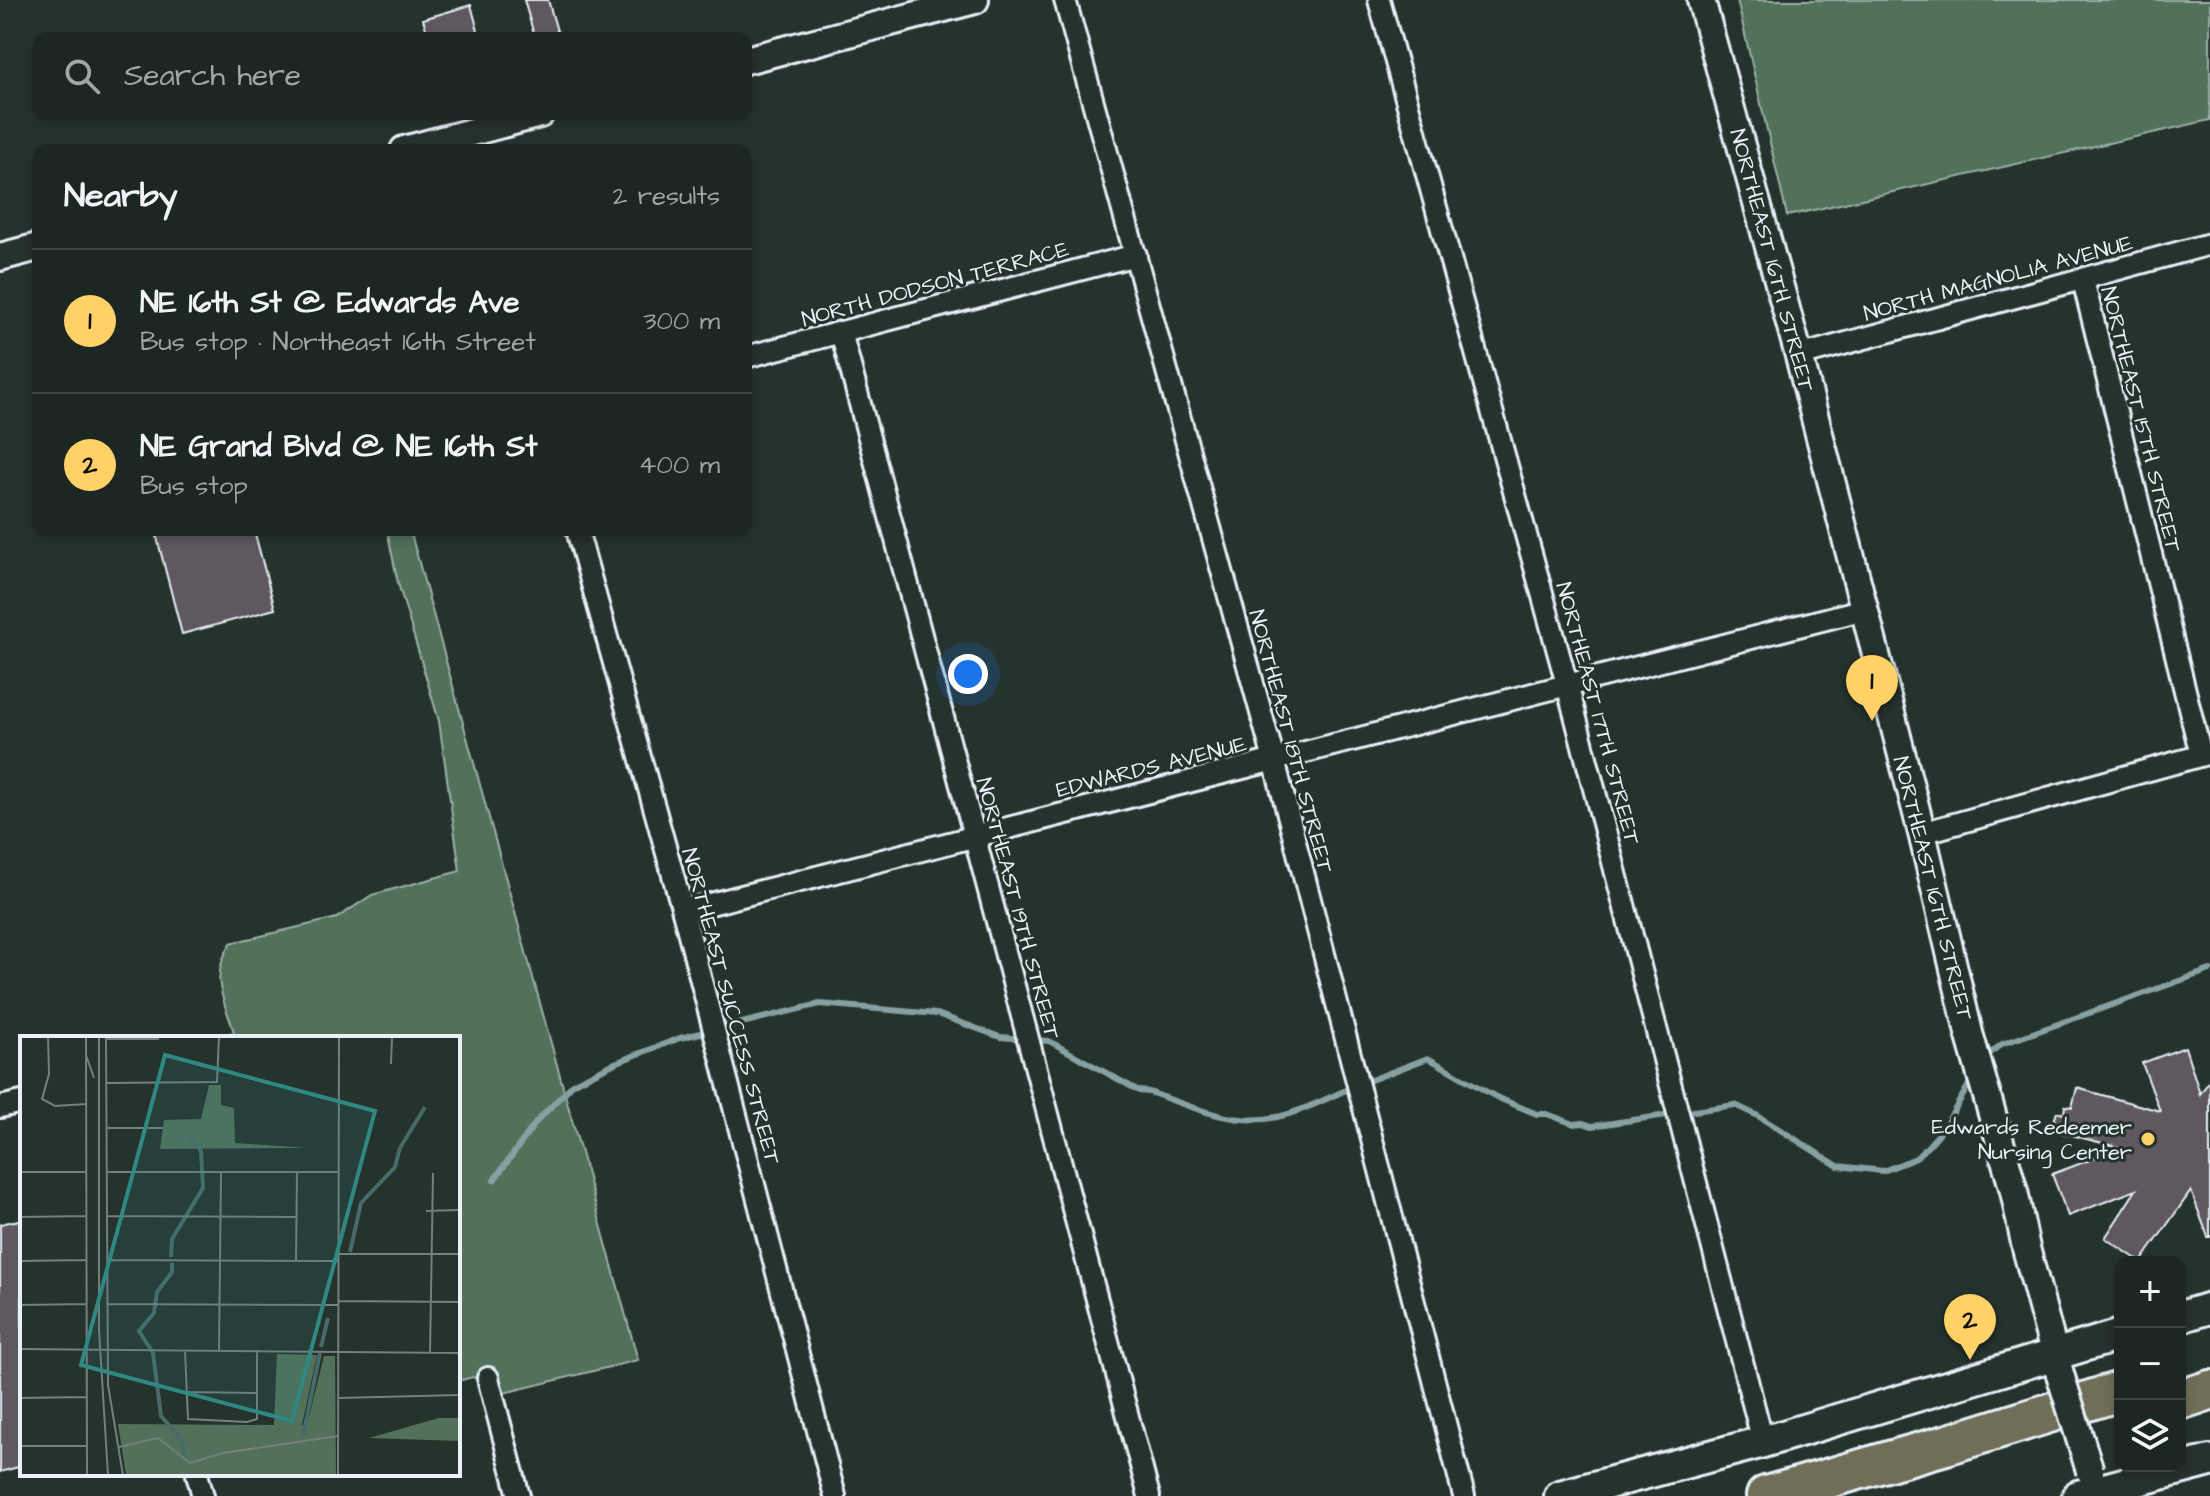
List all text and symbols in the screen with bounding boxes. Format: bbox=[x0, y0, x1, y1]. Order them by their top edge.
search box bbox=[32, 32, 752, 120]
icon: search bbox=[60, 54, 104, 98]
text: Search here bbox=[124, 55, 301, 97]
street label: NORTHEAST 16TH STREET bbox=[1722, 126, 1822, 395]
text: Nearby bbox=[64, 172, 178, 220]
text: 2 results bbox=[612, 178, 720, 214]
street label: NORTH MAGNOLIA AVENUE bbox=[1860, 228, 2136, 329]
street label: NORTH DODSON TERRACE bbox=[798, 234, 1073, 335]
text: NE 16th St @ Edwards Ave bbox=[140, 282, 520, 324]
street label: NORTHEAST 15TH STREET bbox=[2093, 283, 2189, 556]
text: 1 bbox=[88, 303, 92, 339]
text: 300 m bbox=[643, 303, 720, 339]
text: Bus stop · Northeast 16th Street bbox=[140, 324, 536, 360]
text: NE Grand Blvd @ NE 16th St bbox=[140, 426, 537, 468]
text: 2 bbox=[83, 447, 97, 483]
text: 400 m bbox=[639, 447, 720, 483]
text: Bus stop bbox=[140, 468, 248, 504]
street label: NORTHEAST 17TH STREET bbox=[1548, 579, 1648, 848]
street label: NORTHEAST 18TH STREET bbox=[1240, 606, 1341, 877]
your location bbox=[948, 654, 988, 694]
pin: 1 bbox=[1846, 655, 1898, 721]
street label: EDWARDS AVENUE bbox=[1053, 729, 1250, 806]
street label: NORTHEAST 16TH STREET bbox=[1885, 753, 1980, 1024]
street label: NORTHEAST 19TH STREET bbox=[968, 774, 1067, 1043]
street label: NORTHEAST SUCCESS STREET bbox=[673, 845, 788, 1168]
inset map bbox=[20, 1036, 460, 1476]
place label: Edwards Redeemer Nursing Center bbox=[1932, 1112, 2132, 1169]
marker: Edwards Redeemer Nursing Center bbox=[2139, 1130, 2157, 1148]
map controls bbox=[2114, 1256, 2186, 1472]
button: + bbox=[2114, 1256, 2186, 1328]
pin: 2 bbox=[1944, 1294, 1996, 1360]
button: − bbox=[2114, 1328, 2186, 1400]
button: layers bbox=[2114, 1400, 2186, 1472]

